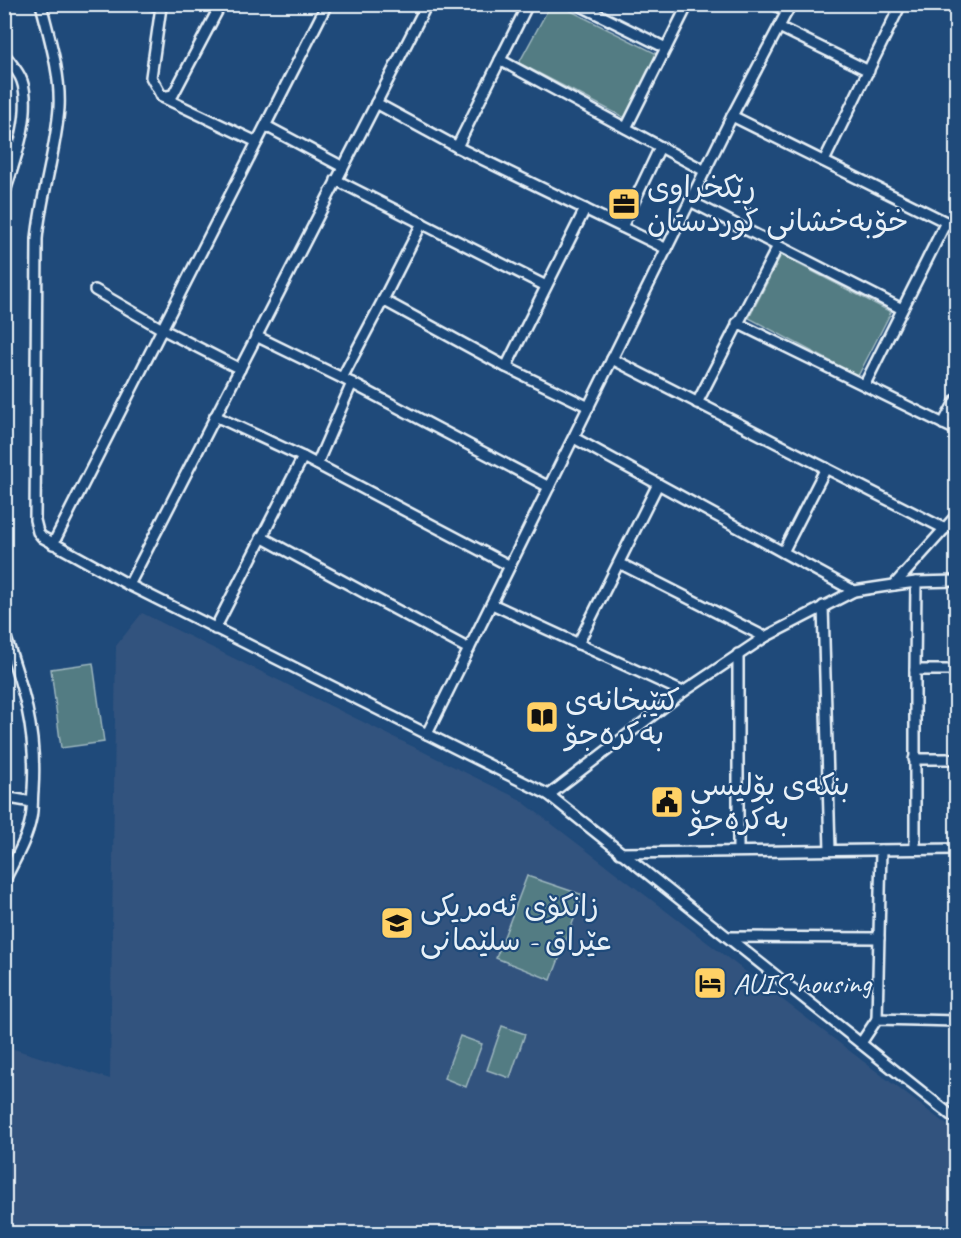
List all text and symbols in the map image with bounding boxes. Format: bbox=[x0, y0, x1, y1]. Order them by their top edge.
place label: ڕێکخراوی خۆبەخشانی کوردستان bbox=[647, 168, 909, 241]
office icon: ڕێکخراوی خۆبەخشانی کوردستان bbox=[606, 186, 642, 222]
place label: کتێبخانەی بەکرەجۆ bbox=[563, 681, 680, 753]
library icon: کتێبخانەی بەکرەجۆ bbox=[524, 699, 560, 735]
place label: بنکەی پۆلیسی بەکرەجۆ bbox=[688, 766, 850, 838]
public building icon: بنکەی پۆلیسی بەکرەجۆ bbox=[649, 784, 685, 820]
place label: زانکۆی ئەمریکی عێراق - سلێمانی bbox=[420, 887, 612, 959]
school or university icon: زانکۆی ئەمریکی عێراق - سلێمانی bbox=[379, 905, 415, 941]
place label: AUIS housing bbox=[733, 964, 873, 1002]
hotel icon: AUIS housing bbox=[692, 965, 728, 1001]

